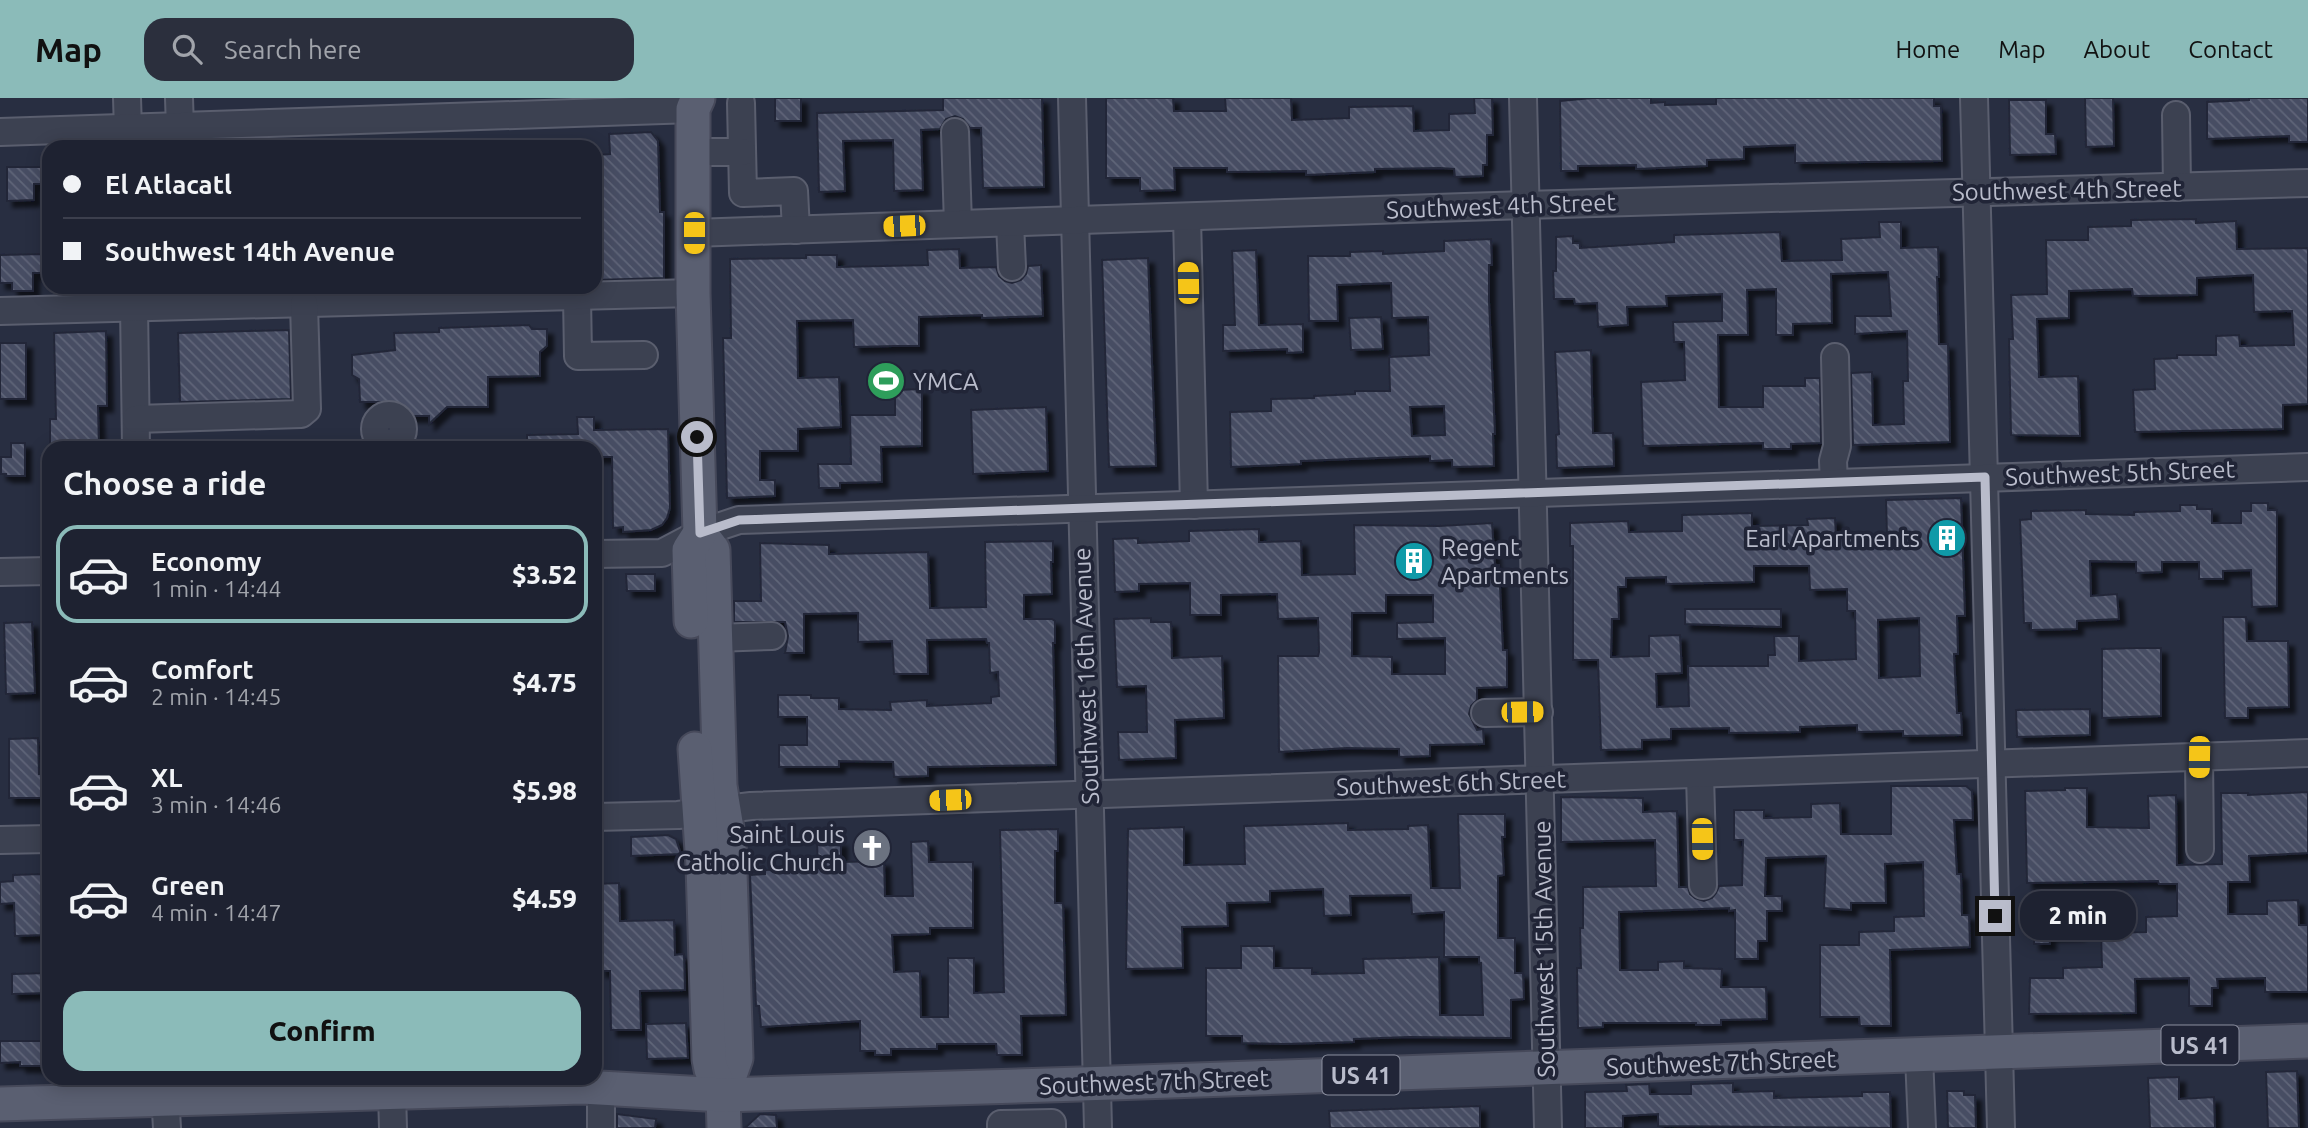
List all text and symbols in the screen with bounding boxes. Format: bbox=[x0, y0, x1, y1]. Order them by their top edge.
search box bbox=[144, 18, 634, 81]
icon: search bbox=[168, 30, 206, 68]
text: Map bbox=[35, 31, 102, 68]
text: Search here bbox=[224, 35, 362, 64]
text: Home bbox=[1895, 36, 1960, 63]
text: Map bbox=[1998, 36, 2045, 63]
text: About bbox=[2083, 36, 2150, 63]
text: Contact bbox=[2188, 36, 2273, 63]
text: El Atlacatl bbox=[105, 170, 232, 199]
street label: Southwest 4th Street bbox=[1952, 174, 2183, 206]
street label: Southwest 4th Street bbox=[1386, 188, 1617, 224]
car bbox=[684, 212, 705, 254]
car bbox=[883, 215, 926, 237]
text: Southwest 14th Avenue bbox=[105, 237, 395, 266]
car bbox=[1178, 262, 1199, 304]
sports icon: YMCA bbox=[865, 360, 907, 402]
place label: YMCA bbox=[913, 368, 979, 395]
route start bbox=[681, 421, 713, 453]
street label: Southwest 5th Street bbox=[2005, 455, 2236, 491]
text: Choose a ride bbox=[63, 465, 266, 501]
building icon: Earl Apartments bbox=[1926, 517, 1968, 559]
place label: Earl Apartments bbox=[1745, 525, 1920, 552]
place label: Regent Apartments bbox=[1441, 534, 1569, 589]
building icon: Regent Apartments bbox=[1393, 540, 1435, 582]
icon: car bbox=[67, 543, 130, 606]
text: Economy bbox=[151, 547, 261, 576]
street label: Southwest 16th Avenue bbox=[1068, 547, 1104, 805]
text: $3.52 bbox=[512, 560, 577, 589]
text: 1 min · 14:44 bbox=[151, 576, 282, 601]
icon: car bbox=[67, 651, 130, 714]
text: Comfort bbox=[151, 655, 254, 684]
text: $4.75 bbox=[512, 668, 577, 697]
text: 2 min · 14:45 bbox=[151, 684, 282, 709]
car bbox=[1501, 701, 1544, 723]
car bbox=[2189, 736, 2210, 778]
icon: car bbox=[67, 759, 130, 822]
text: XL bbox=[151, 763, 182, 792]
street label: Southwest 6th Street bbox=[1336, 765, 1567, 801]
text: $5.98 bbox=[512, 776, 577, 805]
car bbox=[929, 789, 972, 811]
text: 3 min · 14:46 bbox=[151, 792, 282, 817]
car bbox=[1692, 818, 1713, 860]
street label: Southwest 15th Avenue bbox=[1528, 820, 1560, 1078]
place label: Saint Louis Catholic Church bbox=[676, 821, 845, 876]
church icon: Saint Louis Catholic Church bbox=[851, 827, 893, 869]
icon: car bbox=[67, 867, 130, 930]
text: Green bbox=[151, 871, 225, 900]
text: $4.59 bbox=[512, 884, 577, 913]
callout: 2 min bbox=[2020, 892, 2135, 940]
text: 4 min · 14:47 bbox=[151, 900, 282, 925]
route end bbox=[1979, 900, 2011, 932]
text: 2 min bbox=[2049, 903, 2107, 928]
button: Confirm bbox=[63, 991, 581, 1071]
road number: US 41 bbox=[2162, 1026, 2238, 1064]
street label: Southwest 7th Street bbox=[1606, 1045, 1837, 1081]
road number: US 41 bbox=[1322, 1056, 1400, 1094]
street label: Southwest 7th Street bbox=[1039, 1064, 1270, 1100]

